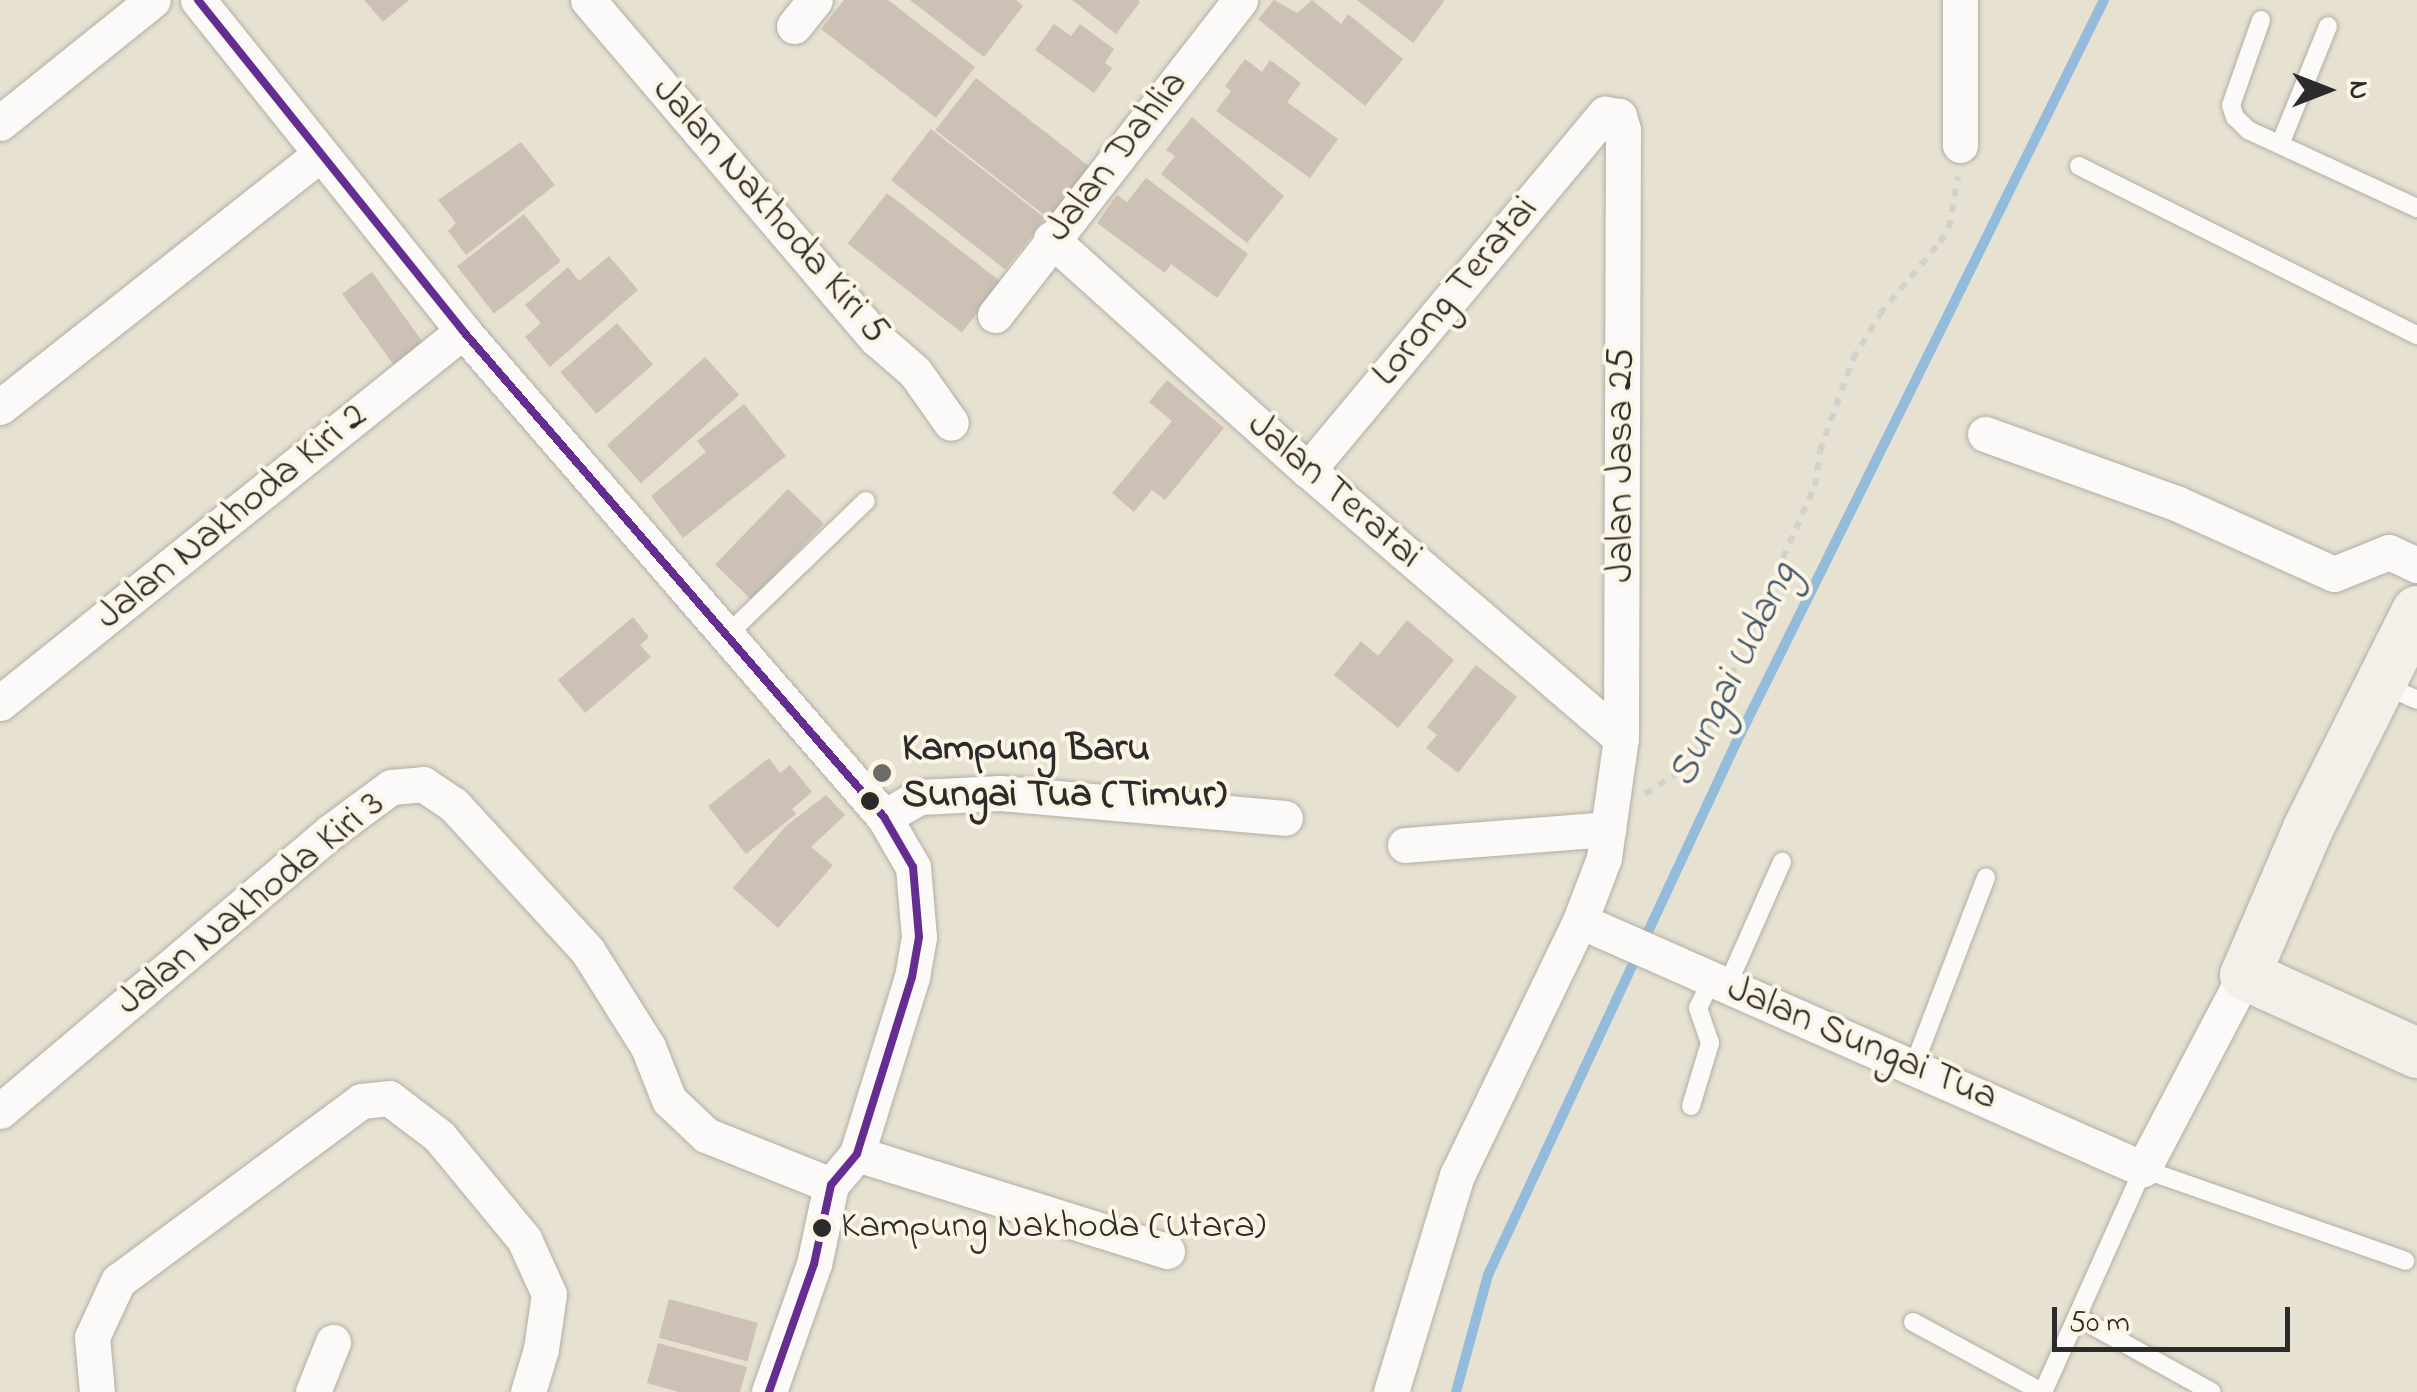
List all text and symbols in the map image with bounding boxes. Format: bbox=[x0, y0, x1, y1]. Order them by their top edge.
north arrow bbox=[2277, 40, 2377, 140]
street label: Jalan Dahlia bbox=[1035, 62, 1199, 252]
street label: Jalan Nakhoda Kiri 5 bbox=[641, 68, 899, 354]
text: N bbox=[2337, 81, 2378, 99]
street label: Lorong Teratai bbox=[1363, 187, 1549, 397]
street label: Jalan Jasa 25 bbox=[1598, 348, 1646, 582]
street label: Jalan Nakhoda Kiri 2 bbox=[87, 393, 377, 641]
street label: Jalan Teratai bbox=[1237, 402, 1431, 580]
water label: Sungai Udang bbox=[1658, 554, 1810, 796]
place label: Kampung Baru Sungai Tua (Timur) bbox=[902, 726, 1227, 820]
marker: Kampung Baru Sungai Tua (Timur) bbox=[871, 762, 893, 784]
street label: Jalan Nakhoda Kiri 3 bbox=[107, 781, 395, 1027]
unlabelled marker bbox=[860, 791, 880, 811]
street label: Jalan Sungai Tua bbox=[1720, 965, 2004, 1123]
place label: Kampung Nakhoda (Utara) bbox=[841, 1205, 1266, 1251]
marker: Kampung Nakhoda (Utara) bbox=[812, 1218, 832, 1238]
scale bar bbox=[2057, 1287, 2294, 1349]
text: 50 m bbox=[2069, 1302, 2130, 1346]

